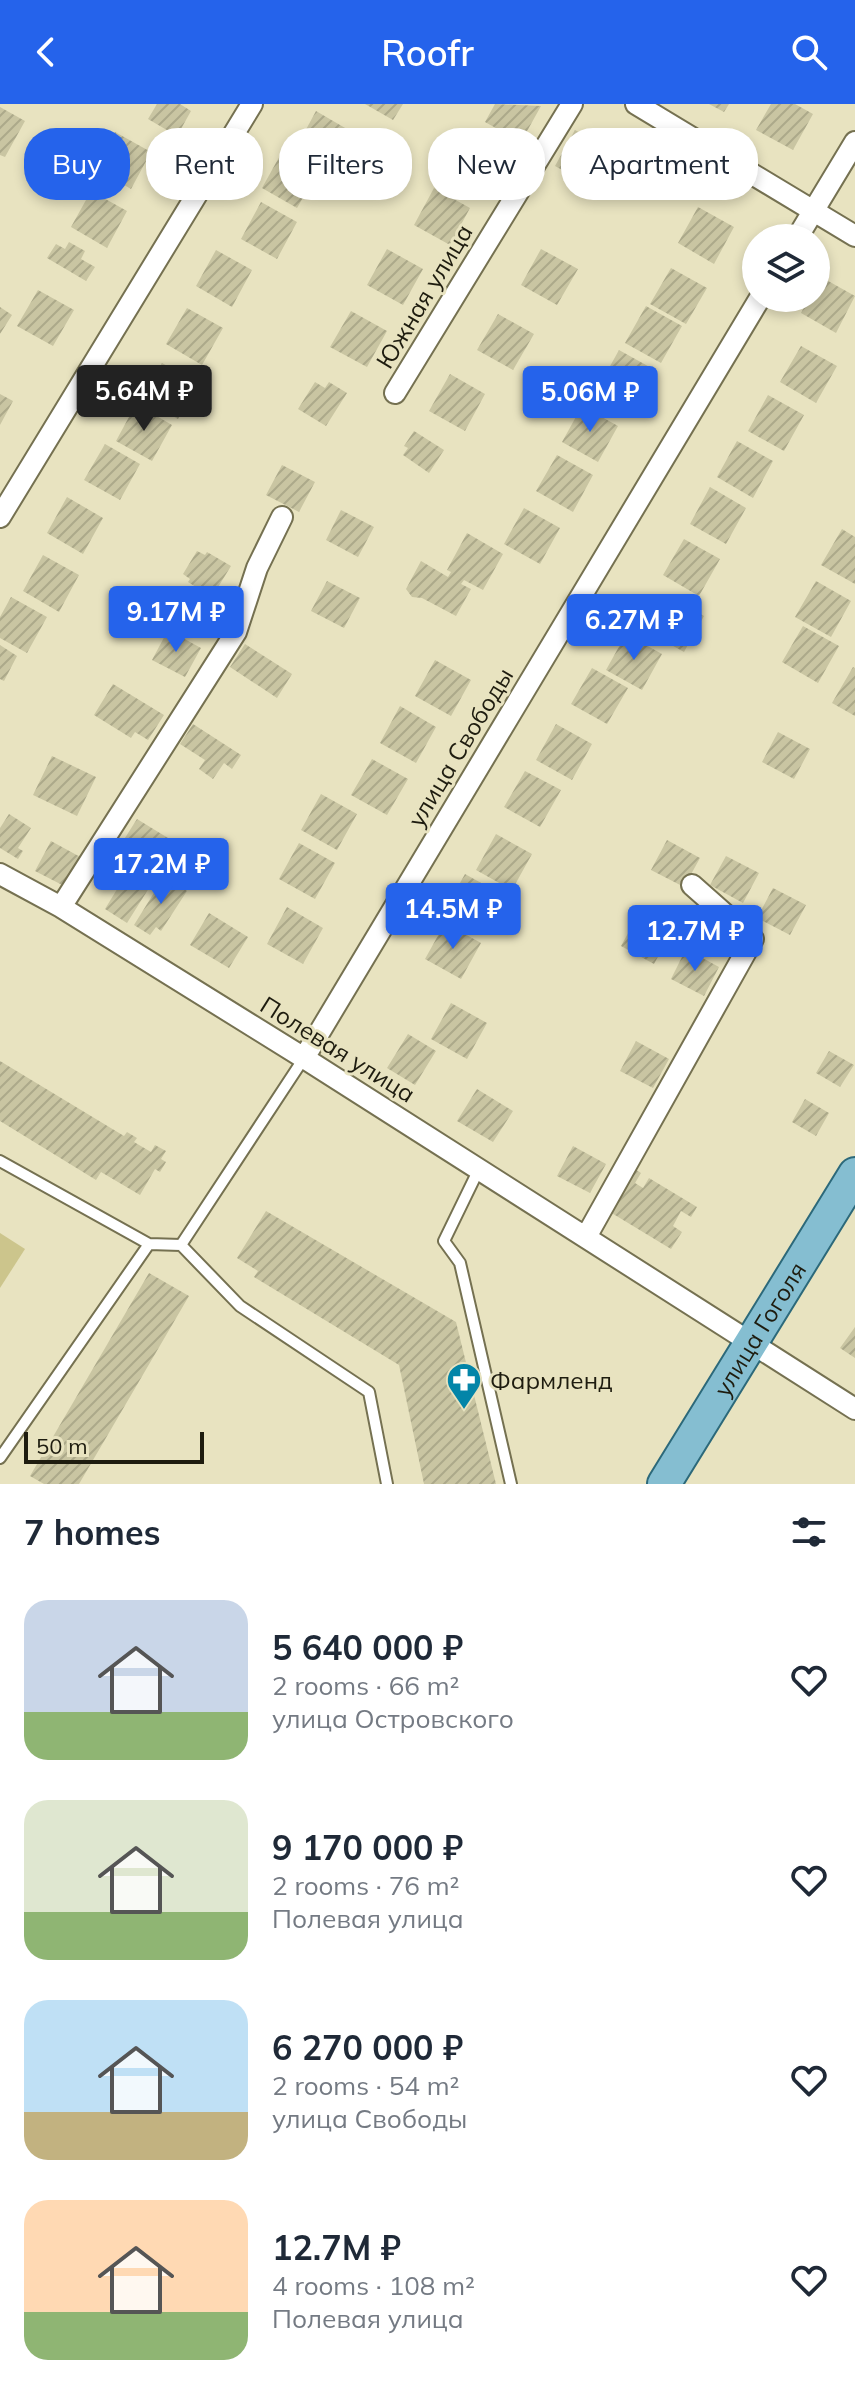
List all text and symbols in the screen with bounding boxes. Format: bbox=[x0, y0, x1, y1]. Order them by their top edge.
icon: back bbox=[24, 30, 68, 74]
text: Roofr bbox=[381, 30, 474, 75]
icon: search bbox=[787, 30, 831, 74]
chip: Buy bbox=[24, 128, 130, 200]
chip: Rent bbox=[146, 128, 263, 200]
chip: Filters bbox=[279, 128, 412, 200]
chip: New bbox=[428, 128, 545, 200]
chip: Apartment bbox=[561, 128, 758, 200]
street label: Южная улица bbox=[369, 219, 479, 373]
map controls bbox=[742, 224, 830, 312]
button: layers bbox=[742, 224, 830, 312]
pin: 5.64M ₽ bbox=[70, 365, 218, 433]
pin: 5.06M ₽ bbox=[516, 366, 664, 434]
text: 5.64M ₽ bbox=[95, 374, 193, 407]
text: 5.06M ₽ bbox=[541, 375, 639, 408]
pin: 9.17M ₽ bbox=[102, 586, 250, 654]
pin: 6.27M ₽ bbox=[560, 594, 708, 662]
text: 9.17M ₽ bbox=[127, 595, 225, 628]
text: 6.27M ₽ bbox=[585, 603, 683, 636]
street label: улица Свободы bbox=[401, 662, 519, 832]
pin: 17.2M ₽ bbox=[87, 838, 235, 906]
text: 17.2M ₽ bbox=[112, 847, 210, 880]
pin: 14.5M ₽ bbox=[379, 883, 527, 951]
text: 14.5M ₽ bbox=[404, 892, 502, 925]
pin: 12.7M ₽ bbox=[621, 905, 769, 973]
text: 12.7M ₽ bbox=[646, 914, 744, 947]
street label: Полевая улица bbox=[255, 989, 421, 1109]
street label: улица Гоголя bbox=[707, 1256, 812, 1402]
pharmacy icon: Фармленд bbox=[445, 1361, 483, 1411]
place label: Фармленд bbox=[490, 1365, 613, 1395]
scale bar bbox=[24, 1428, 204, 1464]
text: 50 m bbox=[36, 1432, 87, 1460]
icon: filters bbox=[787, 1510, 831, 1554]
text: 7 homes bbox=[24, 1511, 161, 1554]
text: 5 640 000 ₽ bbox=[272, 1626, 463, 1669]
icon: home bbox=[88, 1632, 184, 1728]
icon: heart bbox=[787, 1658, 831, 1702]
text: 2 rooms · 66 m² bbox=[272, 1669, 459, 1702]
text: улица Островского bbox=[272, 1702, 514, 1735]
text: 9 170 000 ₽ bbox=[272, 1826, 463, 1869]
icon: home bbox=[88, 1832, 184, 1928]
icon: heart bbox=[787, 1858, 831, 1902]
text: 2 rooms · 76 m² bbox=[272, 1869, 459, 1902]
text: Полевая улица bbox=[272, 1902, 464, 1935]
text: 6 270 000 ₽ bbox=[272, 2026, 463, 2069]
icon: home bbox=[88, 2032, 184, 2128]
icon: heart bbox=[787, 2058, 831, 2102]
text: 2 rooms · 54 m² bbox=[272, 2069, 459, 2102]
text: улица Свободы bbox=[272, 2102, 467, 2135]
text: 12.7M ₽ bbox=[272, 2226, 401, 2269]
icon: home bbox=[88, 2232, 184, 2328]
icon: heart bbox=[787, 2258, 831, 2302]
text: 4 rooms · 108 m² bbox=[272, 2269, 475, 2302]
text: Полевая улица bbox=[272, 2302, 464, 2335]

